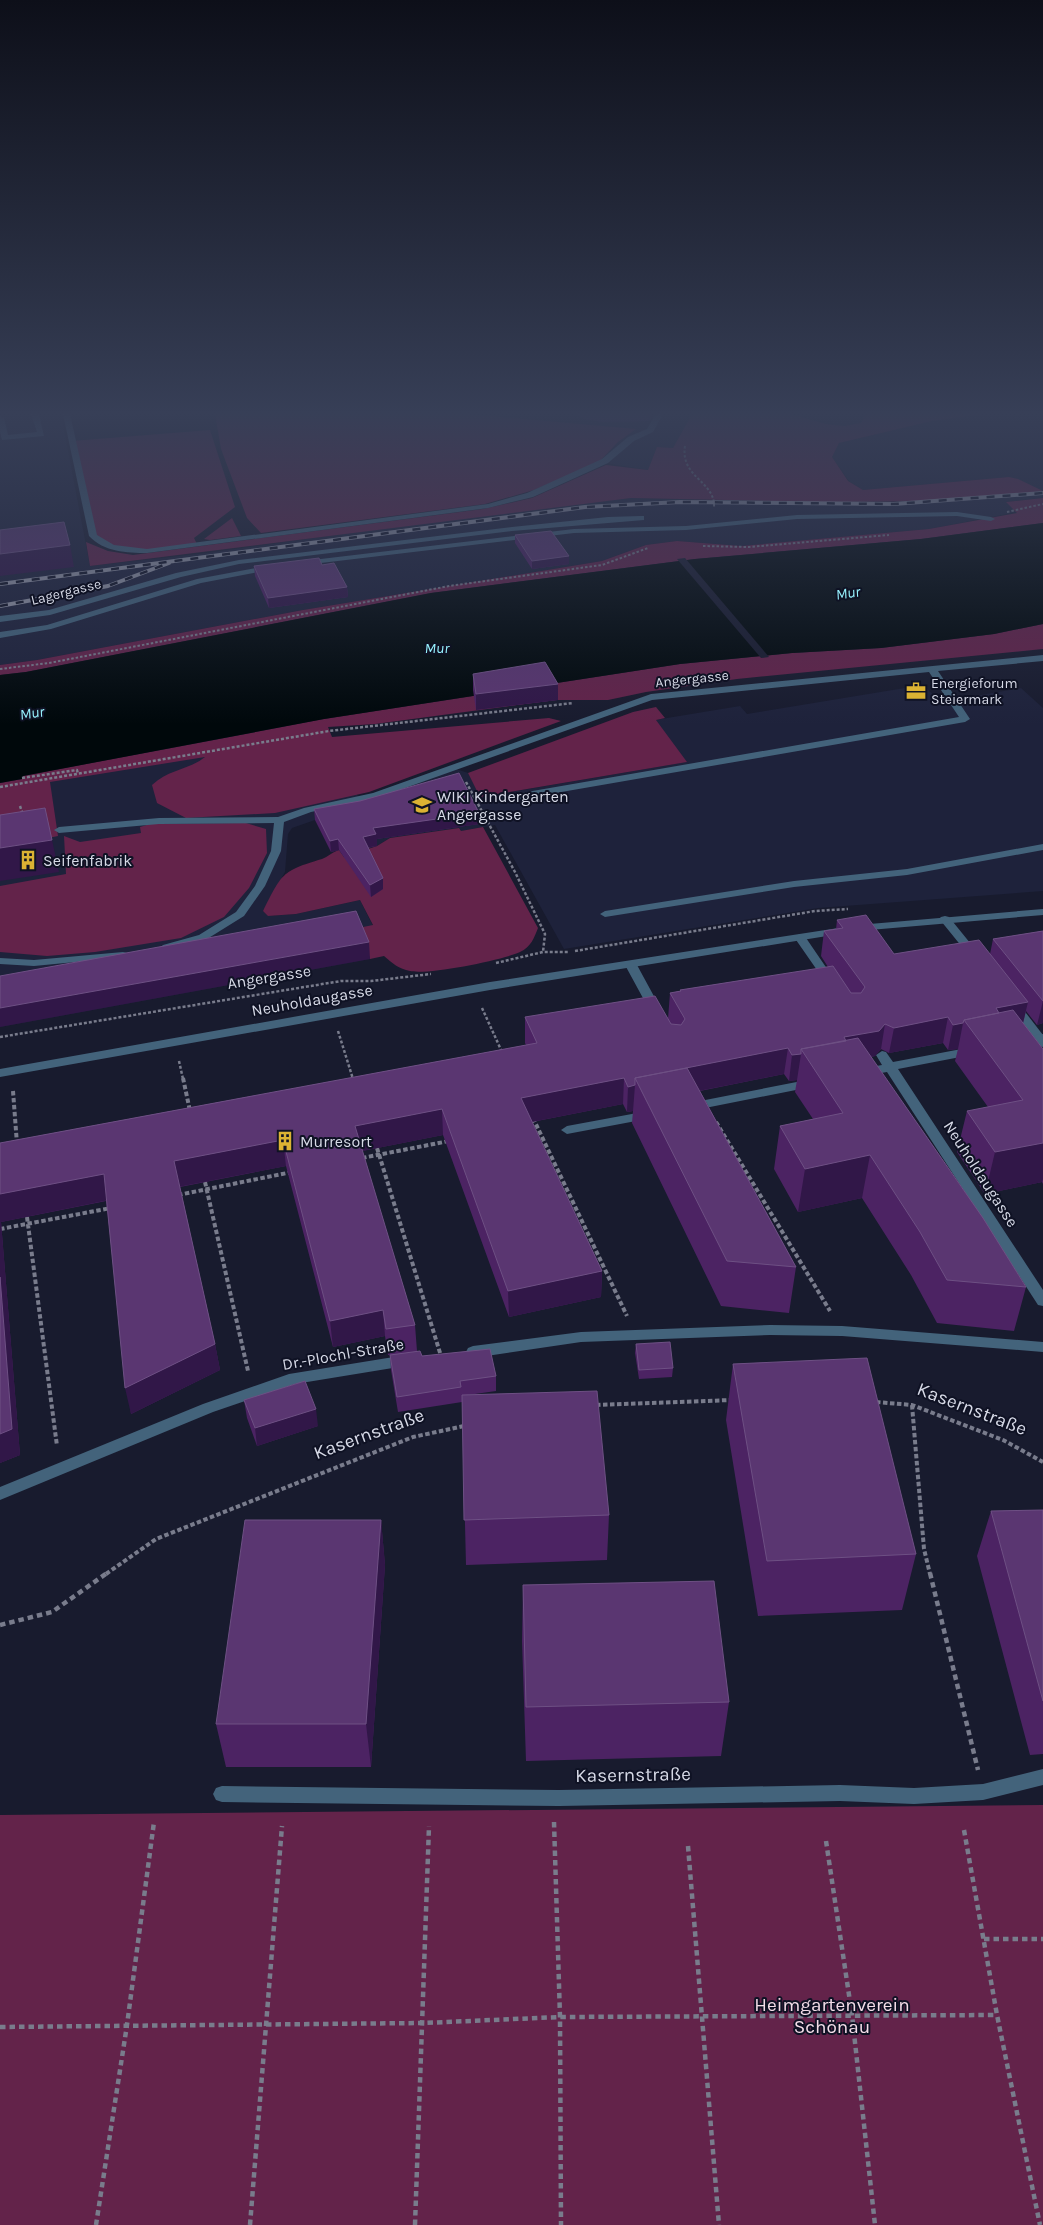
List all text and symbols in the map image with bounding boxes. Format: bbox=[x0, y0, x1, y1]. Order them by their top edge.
street label: Lagergasse bbox=[29, 575, 103, 609]
water label: Mur bbox=[834, 582, 862, 604]
water label: Mur bbox=[425, 639, 450, 657]
street label: Angergasse bbox=[654, 667, 730, 691]
place label: Energieforum Steiermark bbox=[931, 675, 1018, 708]
office icon: Energieforum Steiermark bbox=[905, 680, 927, 702]
water label: Mur bbox=[18, 702, 46, 724]
place label: WIKI Kindergarten Angergasse bbox=[437, 787, 569, 824]
school or university icon: WIKI Kindergarten Angergasse bbox=[411, 794, 433, 816]
building icon: Seifenfabrik bbox=[17, 849, 39, 871]
place label: Seifenfabrik bbox=[43, 851, 132, 870]
street label: Angergasse bbox=[226, 961, 312, 993]
street label: Neuholdaugasse bbox=[250, 980, 374, 1020]
street label: Neuholdaugasse bbox=[940, 1117, 1022, 1231]
building icon: Murresort bbox=[274, 1130, 296, 1152]
place label: Murresort bbox=[300, 1132, 372, 1151]
street label: Dr.-Plochl-Straße bbox=[281, 1334, 405, 1374]
street label: Kasernstraße bbox=[914, 1378, 1030, 1440]
street label: Kasernstraße bbox=[311, 1404, 427, 1464]
street label: Kasernstraße bbox=[575, 1763, 691, 1787]
park label: Heimgartenverein Schönau bbox=[754, 1994, 910, 2038]

